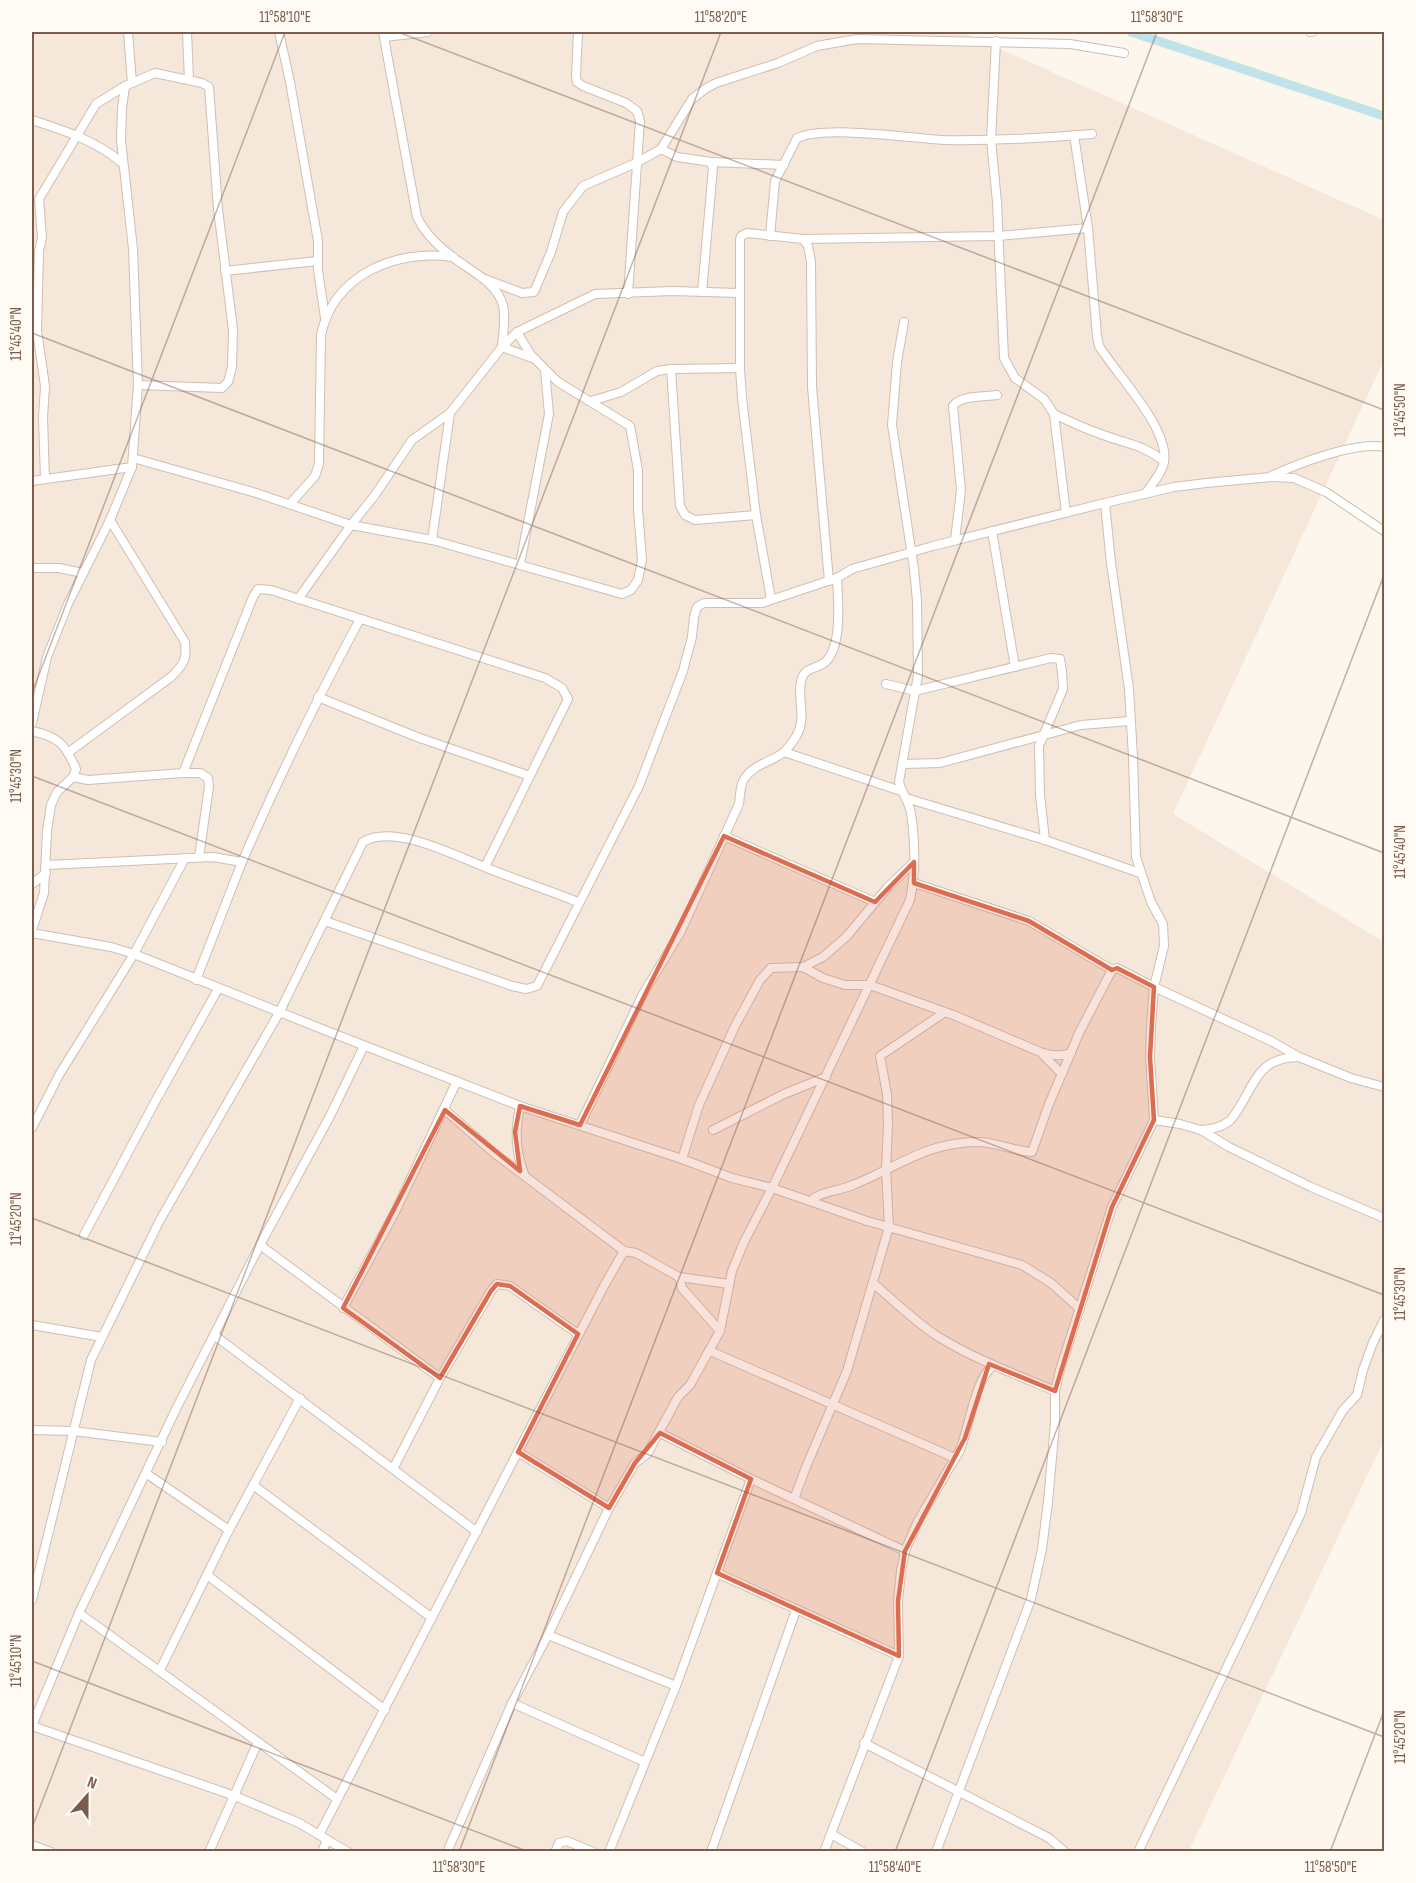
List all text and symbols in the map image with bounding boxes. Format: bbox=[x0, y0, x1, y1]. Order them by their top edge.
text: 11°58'10"E bbox=[259, 8, 311, 27]
text: 11°58'20"E bbox=[695, 8, 747, 27]
text: 11°58'30"E bbox=[1131, 8, 1183, 27]
text: 11°45'40"N bbox=[7, 307, 26, 361]
text: 11°45'50"N bbox=[1391, 383, 1410, 437]
text: 11°45'30"N bbox=[7, 749, 26, 803]
text: 11°45'40"N bbox=[1391, 825, 1410, 879]
text: 11°45'20"N bbox=[7, 1192, 26, 1246]
text: 11°45'30"N bbox=[1391, 1267, 1410, 1321]
text: 11°45'10"N bbox=[7, 1635, 26, 1687]
text: 11°45'20"N bbox=[1391, 1710, 1410, 1764]
north arrow bbox=[57, 1766, 117, 1826]
text: N bbox=[84, 1773, 99, 1794]
text: 11°58'30"E bbox=[433, 1858, 485, 1877]
text: 11°58'40"E bbox=[869, 1858, 921, 1877]
text: 11°58'50"E bbox=[1305, 1858, 1357, 1877]

